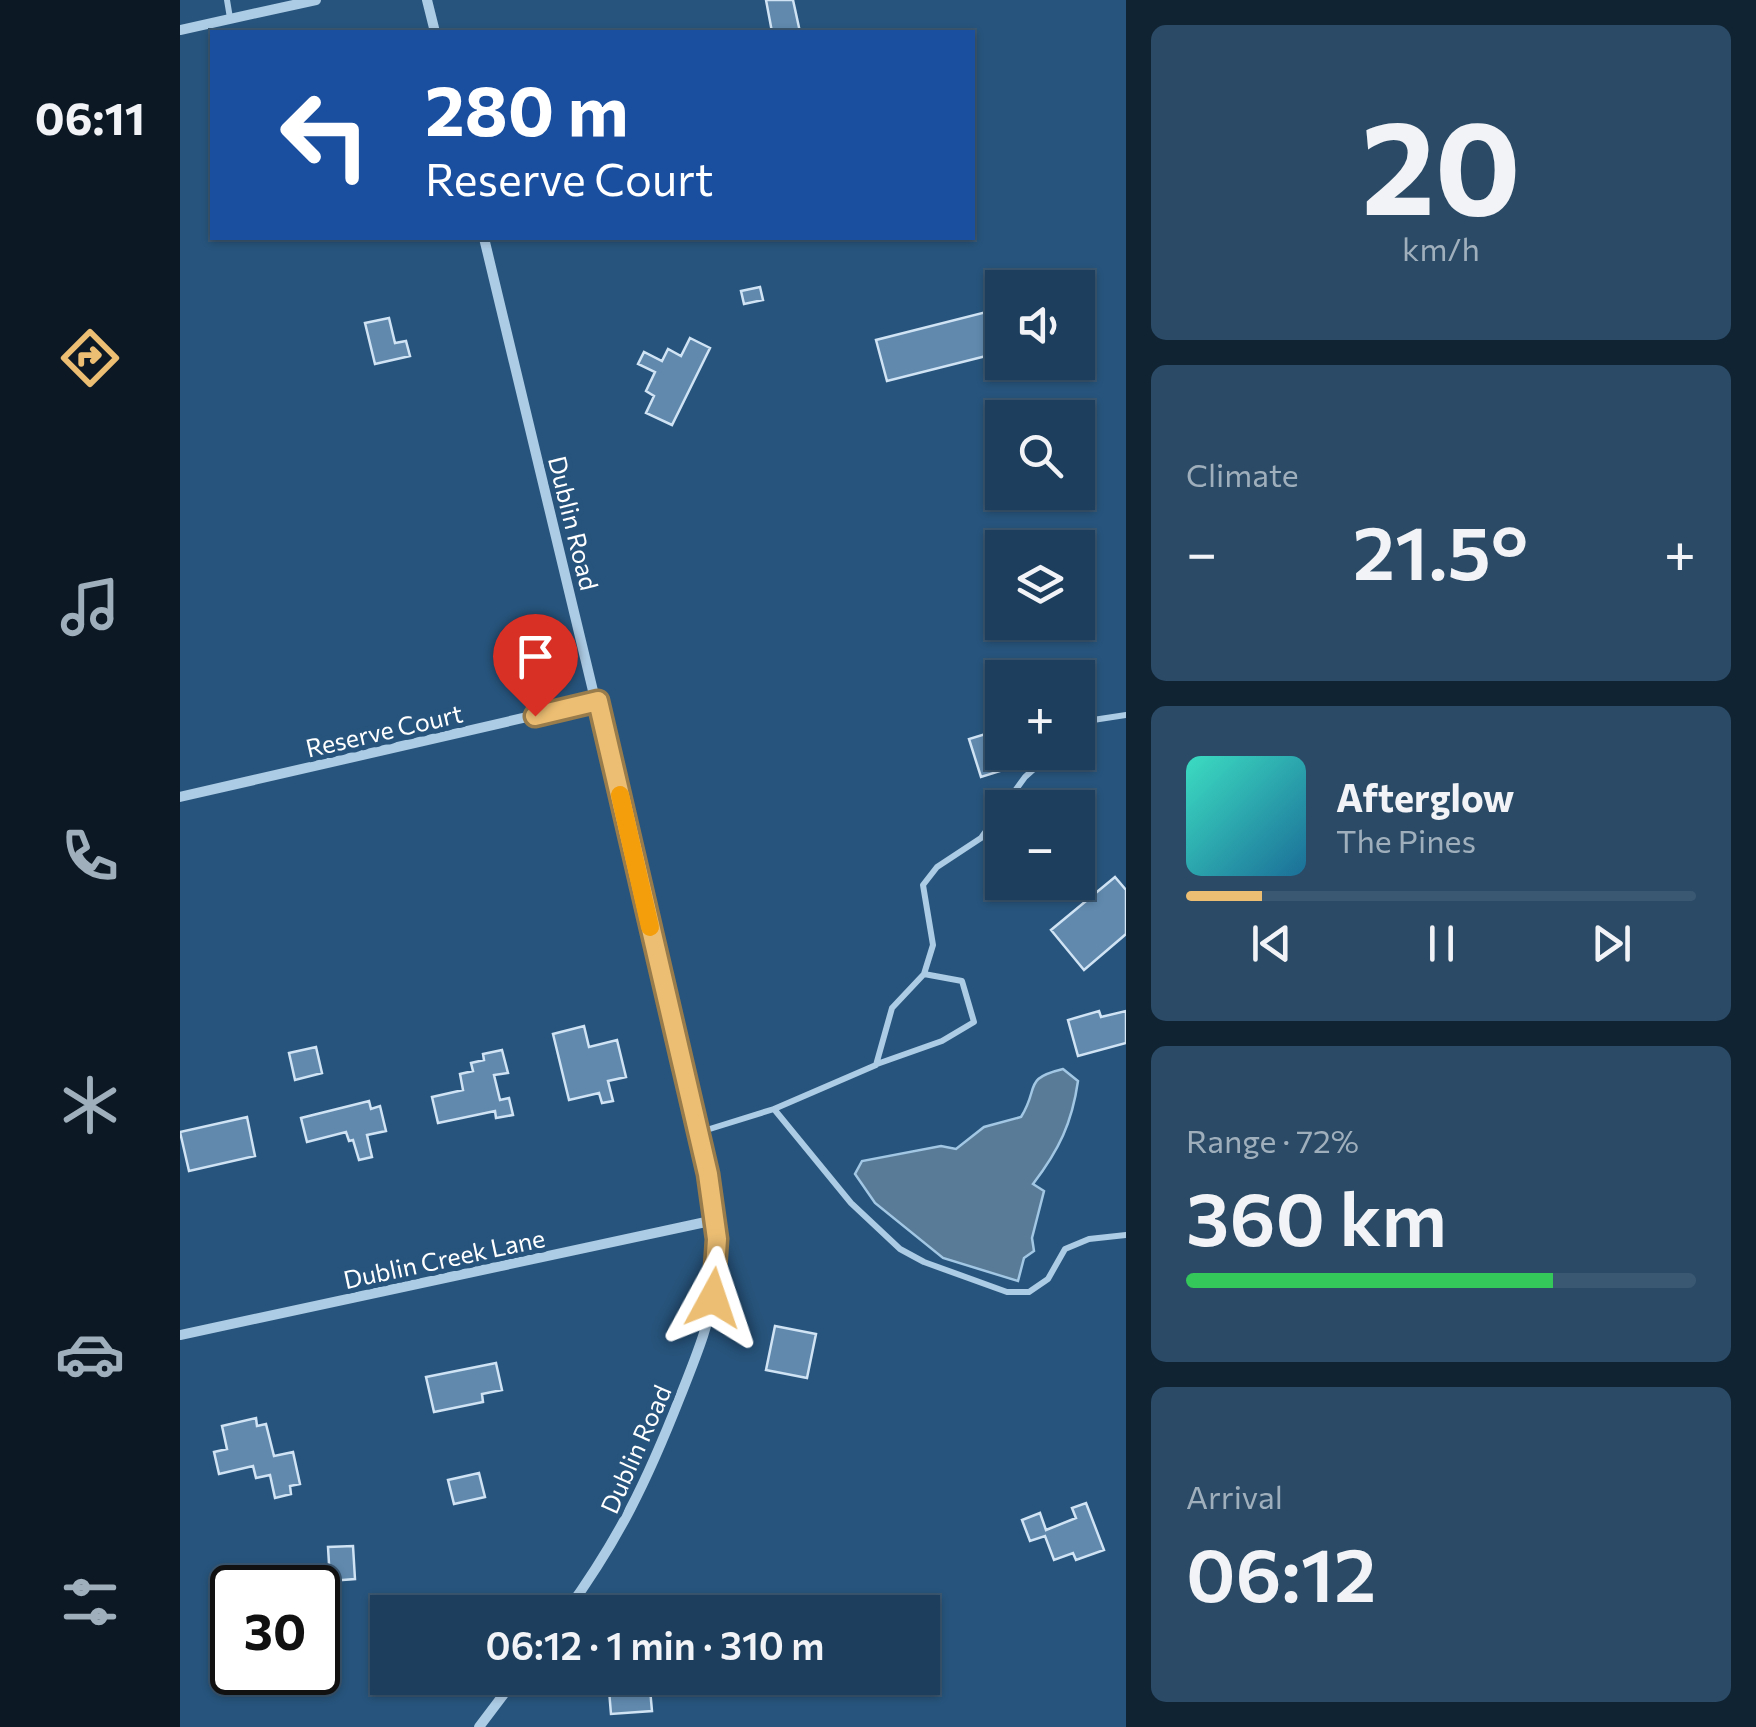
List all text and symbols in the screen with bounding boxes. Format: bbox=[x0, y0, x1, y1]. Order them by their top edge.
text: 280 m bbox=[425, 65, 629, 150]
icon: left bbox=[260, 70, 390, 200]
text: 20 bbox=[1361, 83, 1521, 242]
text: 06:11 bbox=[35, 89, 145, 144]
text: Reserve Court bbox=[425, 150, 714, 205]
text: km/h bbox=[1402, 228, 1480, 268]
map controls bbox=[985, 270, 1095, 900]
button: sound bbox=[985, 270, 1095, 380]
icon: directions bbox=[55, 323, 125, 393]
button: search bbox=[985, 400, 1095, 510]
street label: Dublin Road bbox=[543, 453, 605, 593]
text: Climate bbox=[1186, 454, 1299, 494]
text: 21.5° bbox=[1353, 504, 1528, 595]
text: − bbox=[1186, 517, 1217, 584]
text: + bbox=[1664, 517, 1696, 584]
button: layers bbox=[985, 530, 1095, 640]
icon: music bbox=[55, 572, 125, 642]
pin bbox=[493, 614, 578, 717]
icon: arrive bbox=[508, 629, 563, 684]
button: + bbox=[985, 660, 1095, 770]
street label: Reserve Court bbox=[303, 697, 465, 763]
text: Afterglow bbox=[1336, 773, 1514, 820]
button: − bbox=[985, 790, 1095, 900]
text: The Pines bbox=[1336, 820, 1476, 860]
icon: phone bbox=[55, 821, 125, 891]
icon: previous bbox=[1244, 916, 1299, 971]
icon: pause bbox=[1414, 916, 1469, 971]
icon: next bbox=[1584, 916, 1639, 971]
icon: climate bbox=[55, 1070, 125, 1140]
text: Range · 72% bbox=[1186, 1120, 1359, 1160]
text: 360 km bbox=[1186, 1170, 1447, 1261]
street label: Dublin Creek Lane bbox=[340, 1222, 548, 1294]
position arrow bbox=[661, 1246, 765, 1350]
icon: car bbox=[55, 1319, 125, 1389]
street label: Dublin Road bbox=[593, 1380, 677, 1518]
text: Arrival bbox=[1186, 1476, 1283, 1516]
text: 06:12 bbox=[1186, 1526, 1376, 1617]
speed limit sign: 30 bbox=[210, 1565, 340, 1695]
icon: filters bbox=[55, 1567, 125, 1637]
text: 06:12 · 1 min · 310 m bbox=[486, 1621, 824, 1668]

